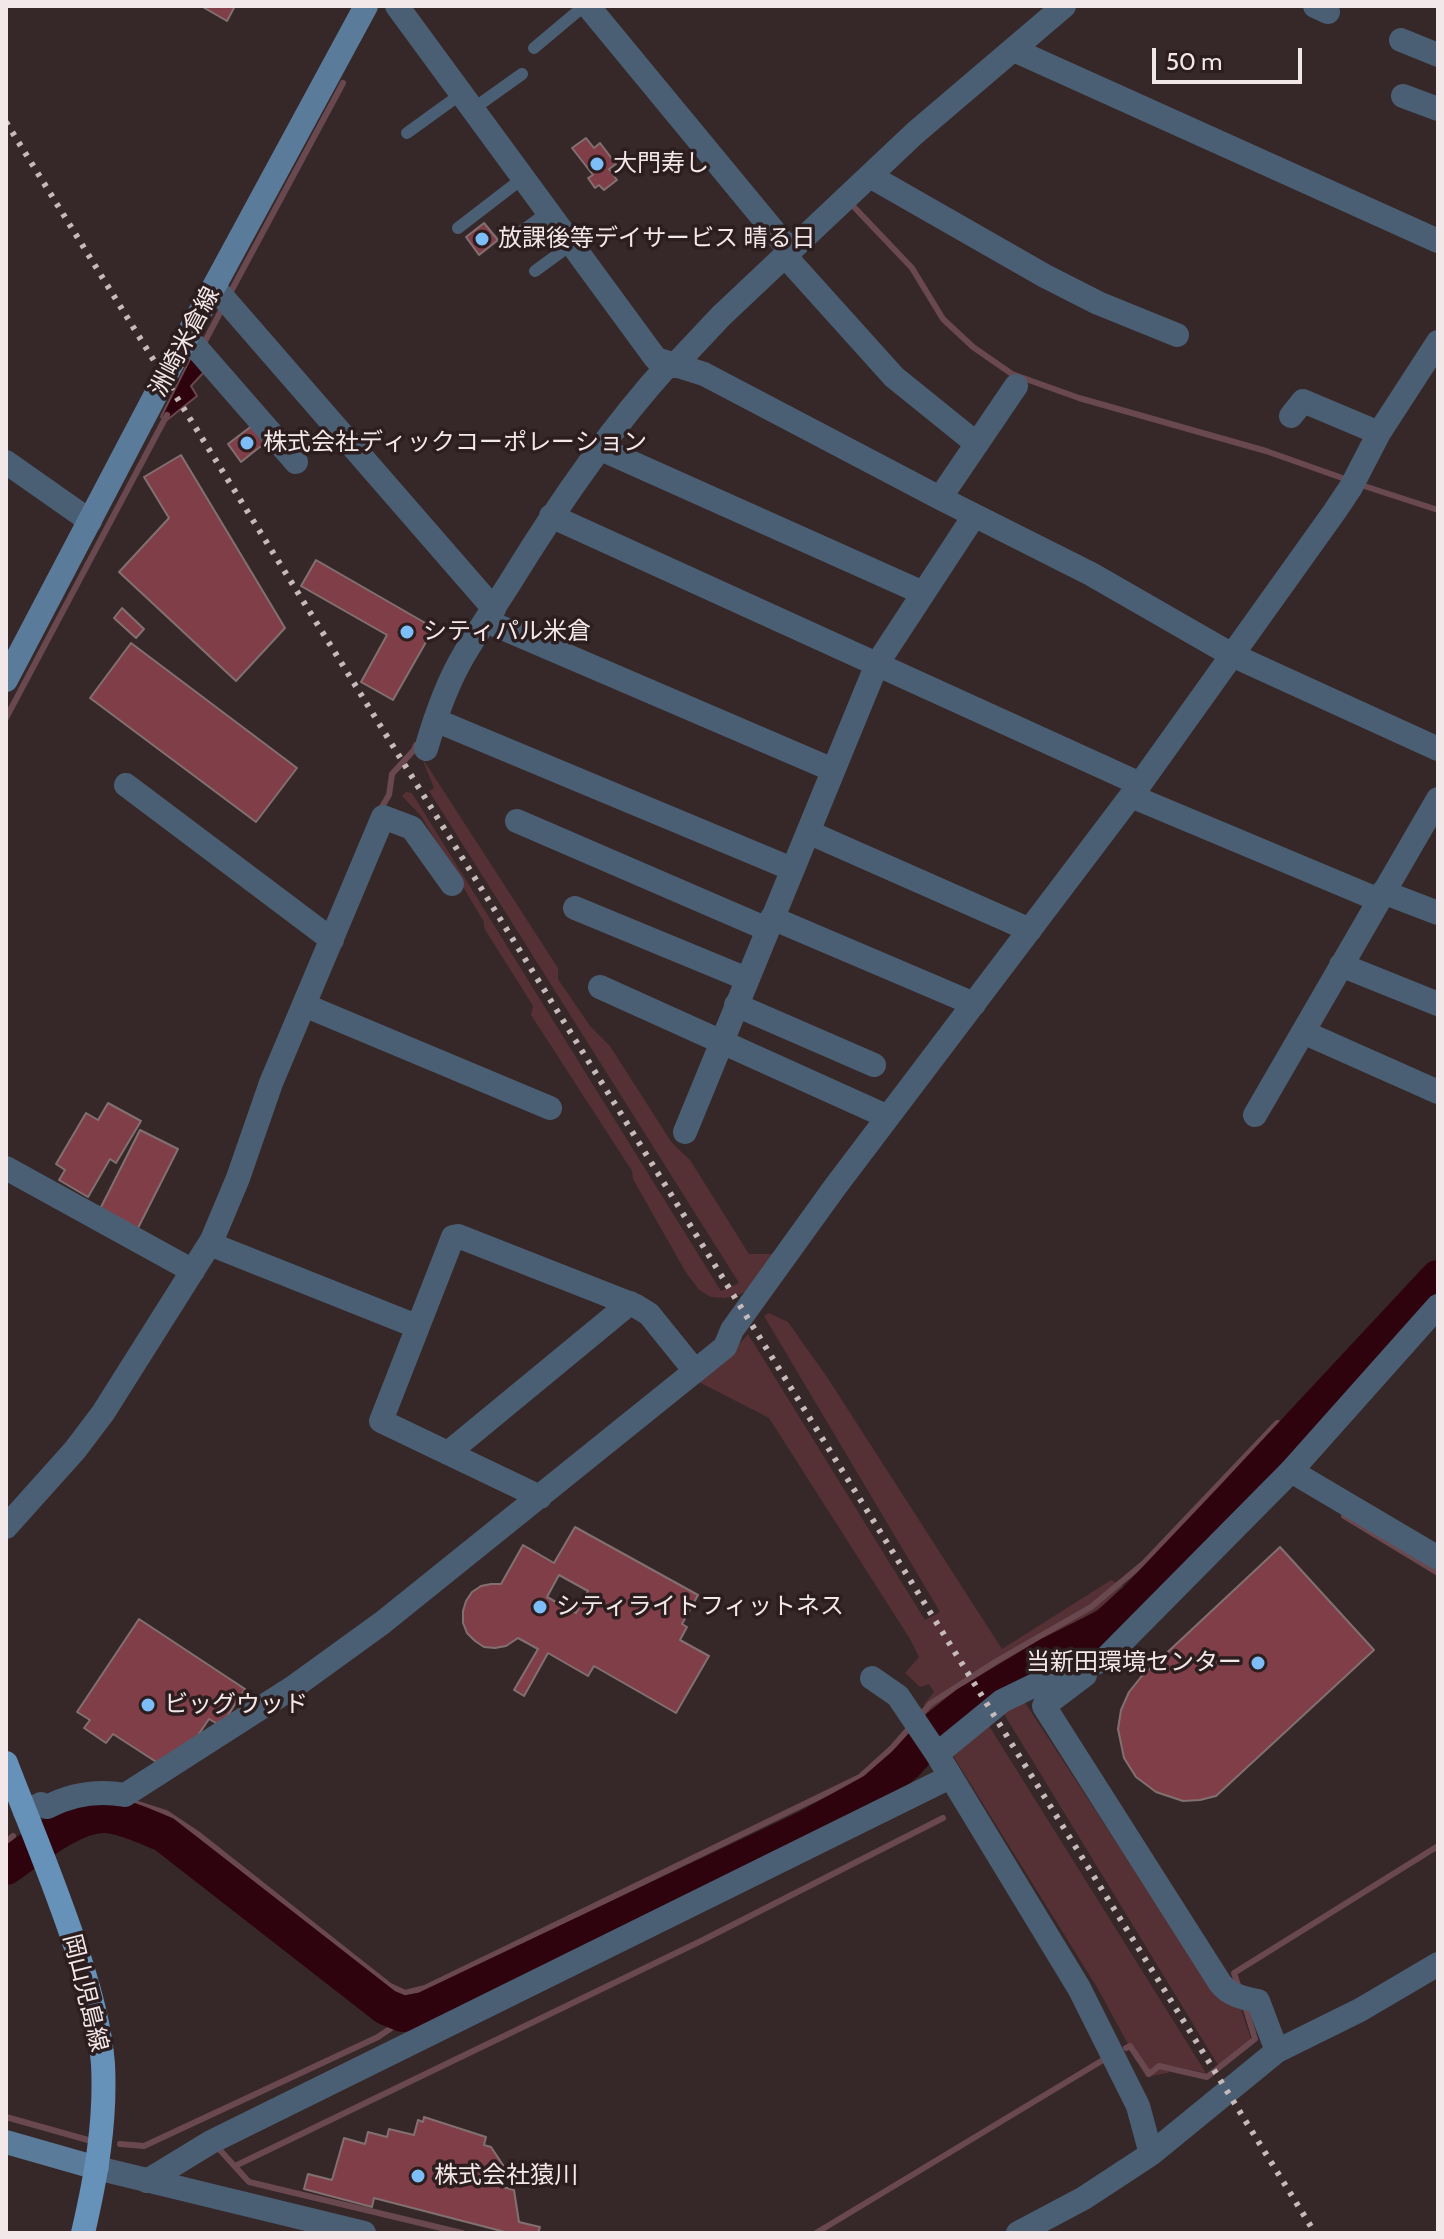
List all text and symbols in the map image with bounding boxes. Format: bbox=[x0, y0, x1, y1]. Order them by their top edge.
scale bar bbox=[1156, 32, 1306, 82]
text: 50 m bbox=[1166, 47, 1222, 76]
place label: 大門寿し bbox=[613, 150, 709, 178]
marker: 大門寿し bbox=[588, 155, 606, 173]
place label: 放課後等デイサービス 晴る日 bbox=[498, 225, 815, 253]
marker: 放課後等デイサービス 晴る日 bbox=[473, 230, 491, 248]
street label: 洲崎米倉線 bbox=[144, 282, 226, 402]
place label: 株式会社ディックコーポレーション bbox=[263, 429, 647, 457]
marker: 株式会社ディックコーポレーション bbox=[238, 434, 256, 452]
place label: シティパル米倉 bbox=[423, 618, 591, 646]
marker: シティパル米倉 bbox=[398, 623, 416, 641]
place label: シティライトフィットネス bbox=[556, 1593, 844, 1621]
marker: シティライトフィットネス bbox=[531, 1598, 549, 1616]
place label: 当新田環境センター bbox=[1026, 1649, 1242, 1677]
marker: 当新田環境センター bbox=[1249, 1654, 1267, 1672]
place label: ビッグウッド bbox=[164, 1691, 308, 1719]
marker: ビッグウッド bbox=[139, 1696, 157, 1714]
street label: 岡山児島線 bbox=[57, 1931, 113, 2055]
place label: 株式会社猿川 bbox=[434, 2162, 578, 2190]
marker: 株式会社猿川 bbox=[409, 2167, 427, 2185]

